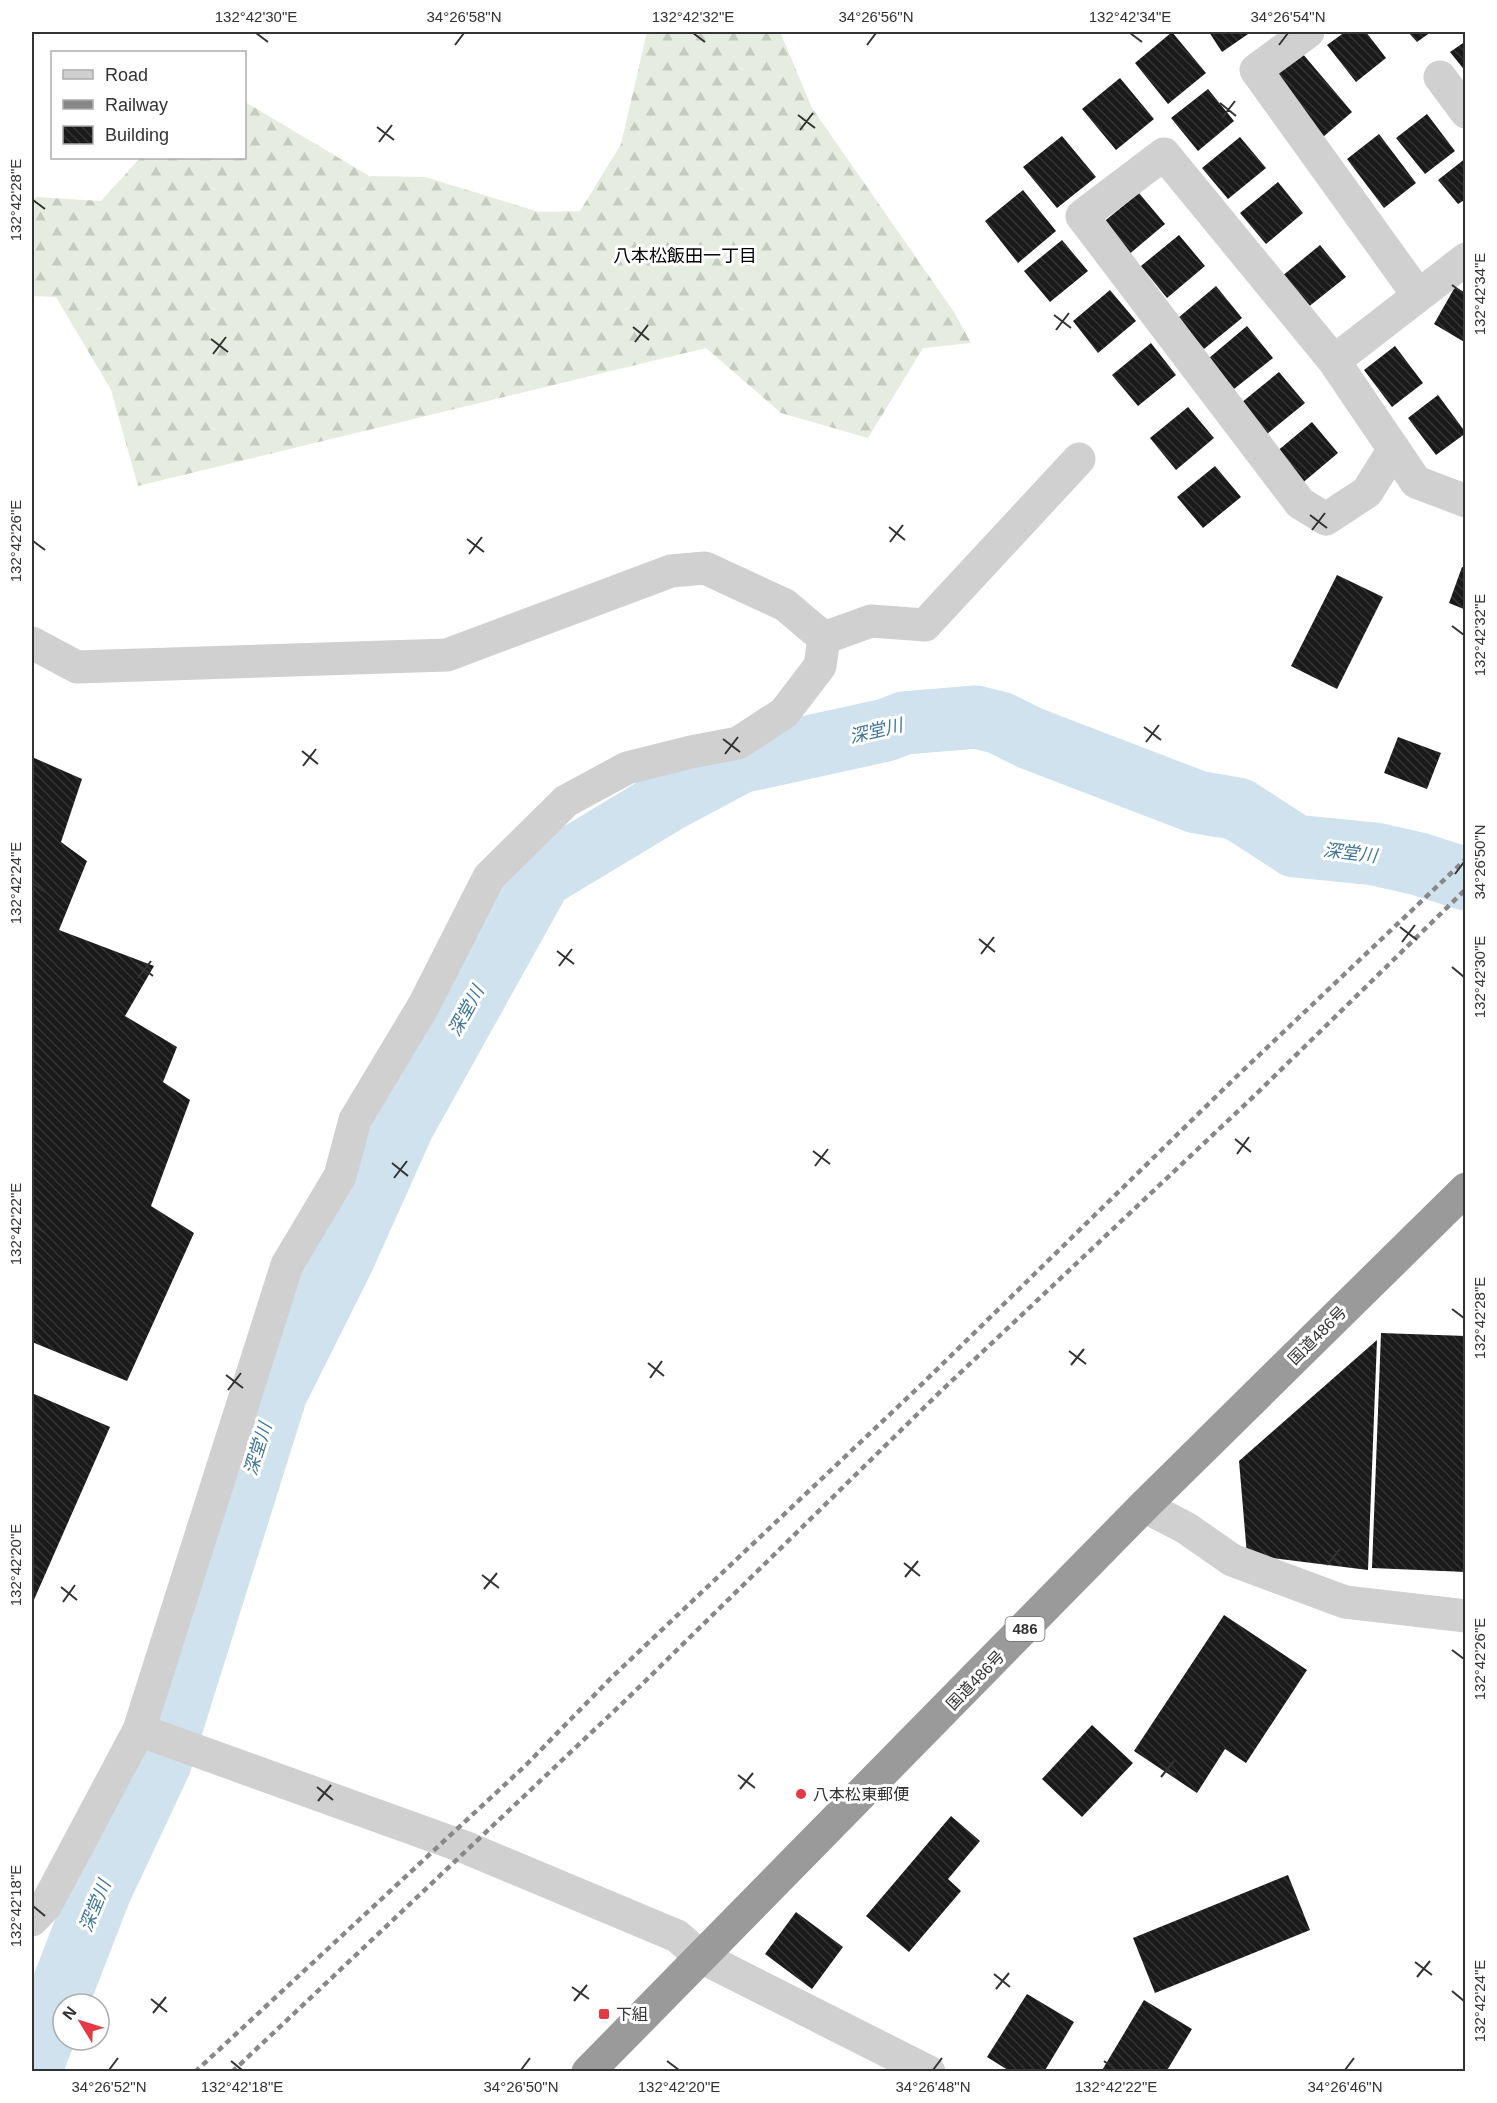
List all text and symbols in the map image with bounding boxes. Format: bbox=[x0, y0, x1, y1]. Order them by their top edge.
text: 132°42'30"E bbox=[215, 8, 297, 25]
text: 34°26'58"N bbox=[426, 8, 502, 25]
text: 132°42'32"E bbox=[652, 8, 734, 25]
text: 34°26'56"N bbox=[838, 8, 914, 25]
text: 132°42'34"E bbox=[1089, 8, 1171, 25]
text: 34°26'54"N bbox=[1250, 8, 1326, 25]
legend bbox=[51, 51, 246, 159]
text: Road bbox=[105, 65, 148, 85]
text: Railway bbox=[105, 95, 168, 115]
text: Building bbox=[105, 125, 169, 145]
text: 132°42'28"E bbox=[7, 159, 24, 241]
district label: 八本松飯田一丁目 bbox=[613, 246, 757, 266]
text: 132°42'34"E bbox=[1471, 253, 1488, 335]
text: 132°42'26"E bbox=[7, 500, 24, 582]
text: 132°42'32"E bbox=[1471, 594, 1488, 676]
water label: 深堂川 bbox=[847, 715, 907, 747]
text: 34°26'50"N bbox=[1471, 824, 1488, 900]
water label: 深堂川 bbox=[1322, 840, 1380, 866]
text: 132°42'24"E bbox=[7, 842, 24, 924]
text: 132°42'30"E bbox=[1471, 936, 1488, 1018]
water label: 深堂川 bbox=[444, 981, 489, 1039]
text: 132°42'22"E bbox=[7, 1183, 24, 1265]
text: 132°42'28"E bbox=[1471, 1277, 1488, 1359]
street label: 国道486号 bbox=[1285, 1303, 1350, 1368]
water label: 深堂川 bbox=[241, 1418, 276, 1478]
text: 132°42'20"E bbox=[7, 1524, 24, 1606]
road number: 486 bbox=[1006, 1617, 1044, 1641]
text: 132°42'26"E bbox=[1471, 1618, 1488, 1700]
street label: 国道486号 bbox=[943, 1648, 1007, 1713]
place label: 八本松東郵便 bbox=[813, 1786, 909, 1803]
marker: 八本松東郵便 bbox=[794, 1787, 808, 1801]
text: 132°42'18"E bbox=[7, 1865, 24, 1947]
water label: 深堂川 bbox=[76, 1875, 115, 1935]
text: 132°42'24"E bbox=[1471, 1960, 1488, 2042]
north arrow bbox=[51, 1992, 111, 2052]
text: N bbox=[59, 2003, 80, 2023]
place label: 下組 bbox=[616, 2006, 648, 2023]
marker: 下組 bbox=[597, 2007, 611, 2021]
text: 34°26'52"N bbox=[71, 2078, 147, 2095]
text: 132°42'18"E bbox=[201, 2078, 283, 2095]
text: 34°26'50"N bbox=[483, 2078, 559, 2095]
text: 132°42'20"E bbox=[638, 2078, 720, 2095]
text: 34°26'48"N bbox=[895, 2078, 971, 2095]
text: 132°42'22"E bbox=[1075, 2078, 1157, 2095]
text: 34°26'46"N bbox=[1307, 2078, 1383, 2095]

